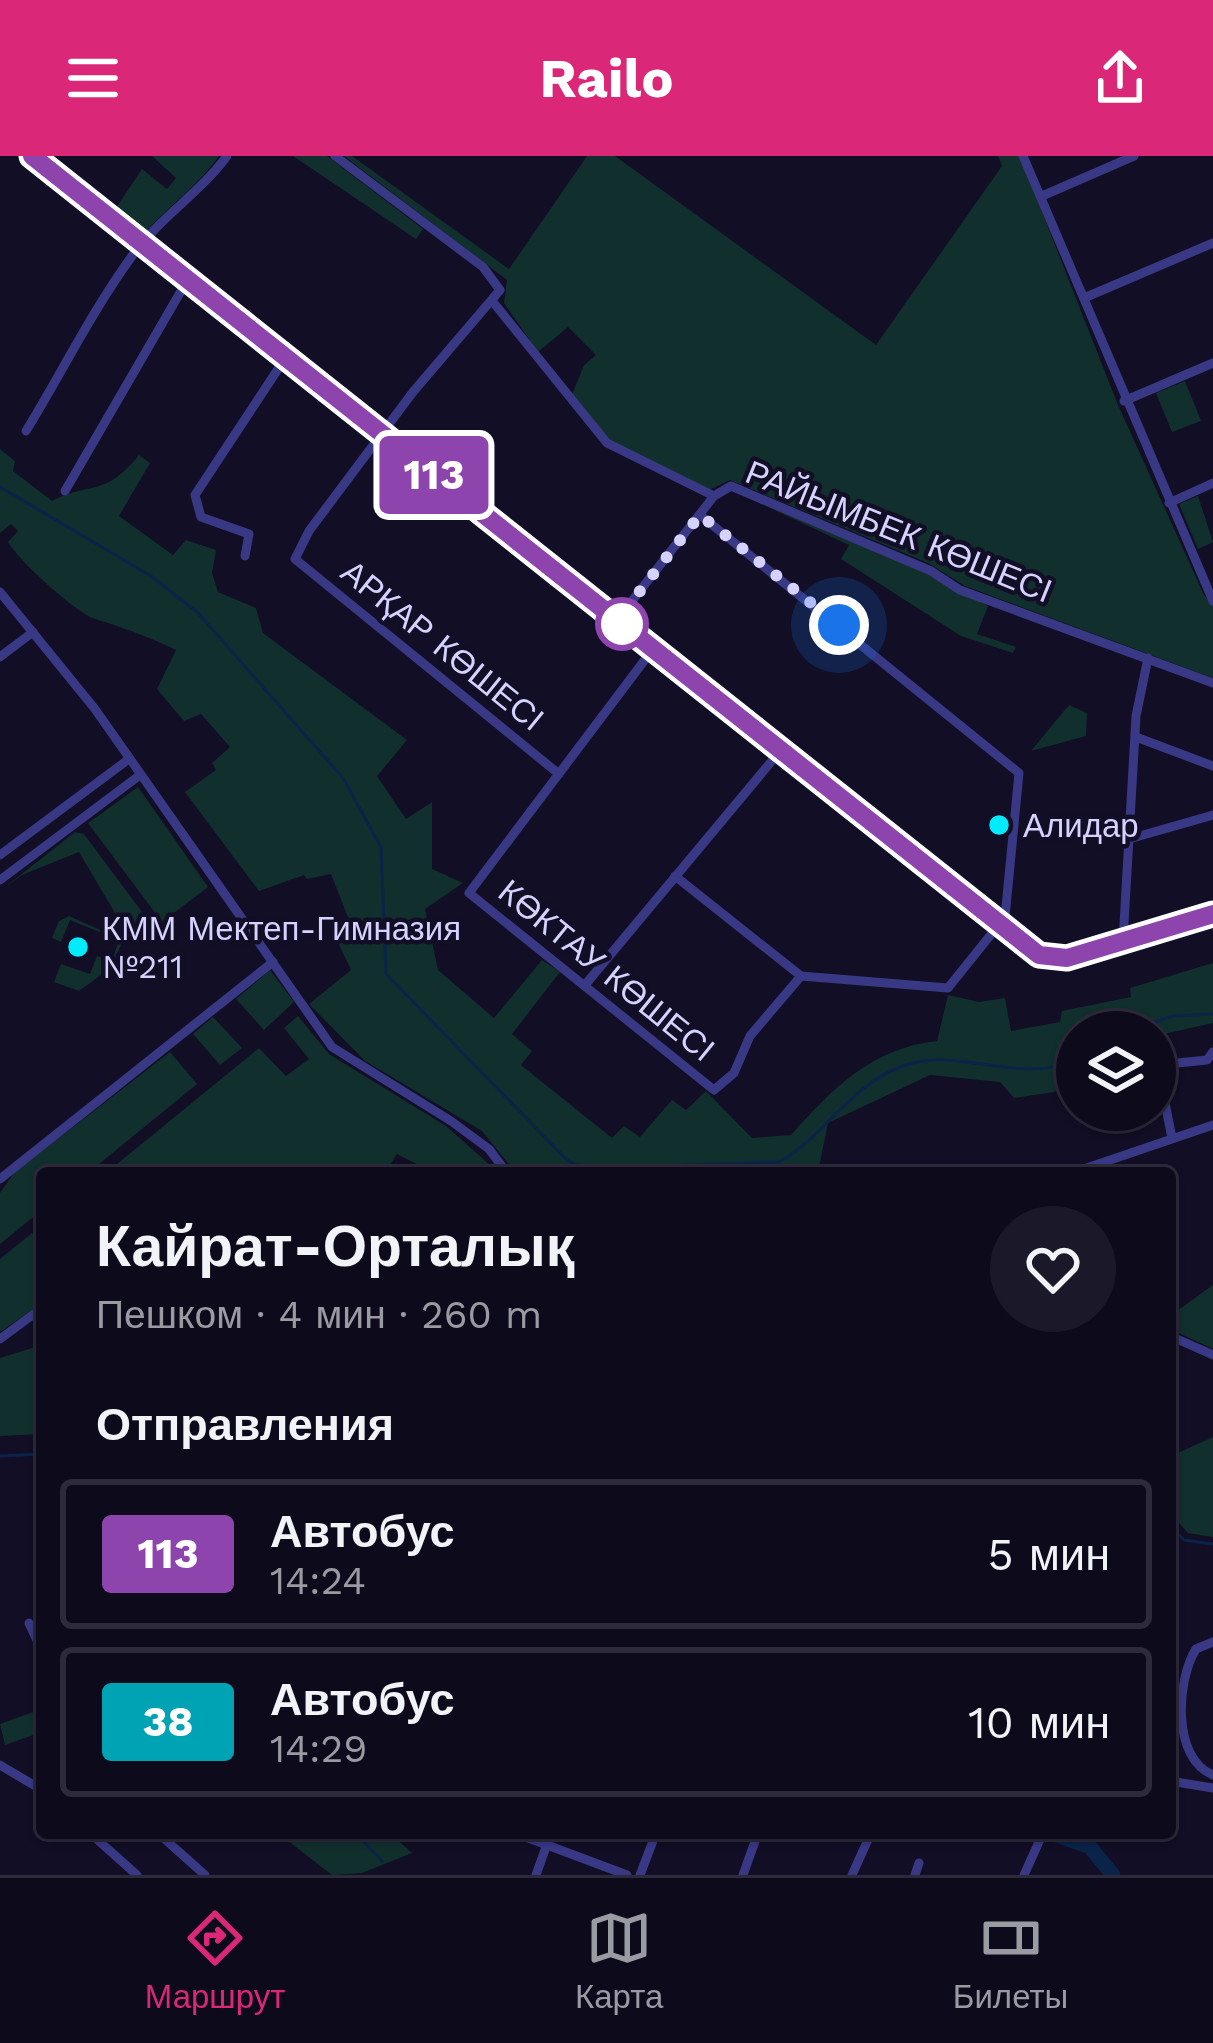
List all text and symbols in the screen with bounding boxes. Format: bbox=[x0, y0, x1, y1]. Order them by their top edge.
icon: menu bbox=[60, 45, 126, 111]
icon: share bbox=[1087, 45, 1153, 111]
text: Railo bbox=[539, 47, 674, 110]
line badge: 113 bbox=[365, 436, 503, 514]
text: 113 bbox=[403, 450, 465, 499]
street label: РАЙЫМБЕК КӨШЕСІ bbox=[740, 452, 1057, 611]
street label: АРҚАР КӨШЕСІ bbox=[334, 552, 552, 739]
your location bbox=[809, 595, 869, 655]
unlabelled marker bbox=[597, 599, 647, 649]
place label: Алидар bbox=[1023, 806, 1139, 845]
marker: Алидар bbox=[986, 812, 1012, 838]
street label: КӨКТАУ КӨШЕСІ bbox=[491, 872, 722, 1069]
place label: КММ Мектеп-Гимназия №211 bbox=[102, 909, 461, 986]
marker: КММ Мектеп-Гимназия №211 bbox=[65, 934, 91, 960]
map controls bbox=[1056, 1011, 1176, 1131]
button: layers bbox=[1056, 1011, 1176, 1131]
button: heart bbox=[990, 1206, 1116, 1332]
text: Кайрат-Орталық bbox=[96, 1213, 574, 1280]
text: Пешком · 4 мин · 260 m bbox=[96, 1292, 542, 1337]
text: Отправления bbox=[96, 1398, 394, 1451]
text: Автобус bbox=[270, 1505, 455, 1558]
text: 5 мин bbox=[988, 1528, 1110, 1581]
text: 113 bbox=[137, 1529, 199, 1578]
text: 14:24 bbox=[270, 1558, 366, 1603]
text: Автобус bbox=[270, 1673, 455, 1726]
text: 10 мин bbox=[968, 1696, 1110, 1749]
text: 38 bbox=[142, 1697, 194, 1746]
text: 14:29 bbox=[270, 1726, 367, 1771]
tab: Маршрут bbox=[145, 1905, 285, 2016]
tab: Карта bbox=[575, 1905, 663, 2016]
tab: Билеты bbox=[953, 1905, 1068, 2016]

